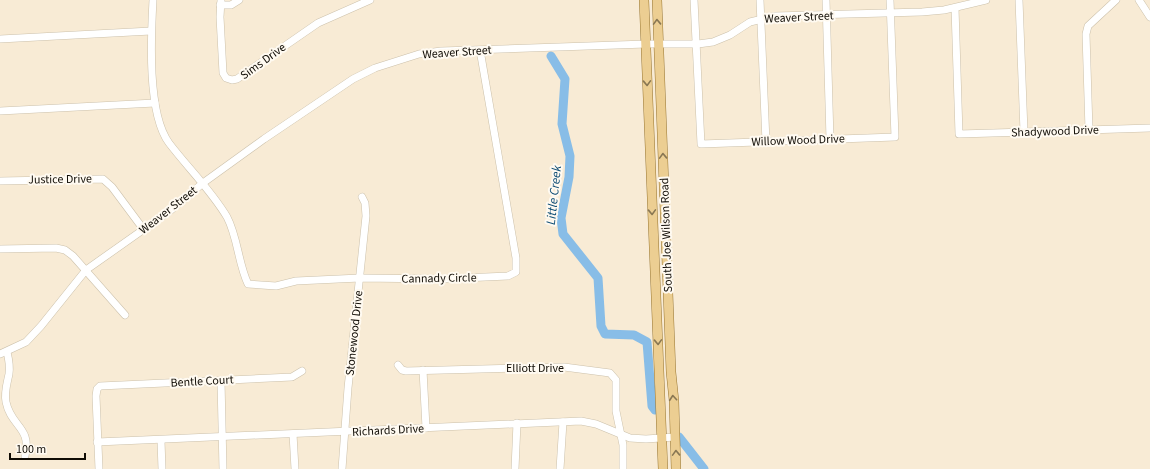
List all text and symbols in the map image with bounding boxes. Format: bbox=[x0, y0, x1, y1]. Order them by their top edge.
street label: Weaver Street bbox=[764, 7, 834, 28]
one-way arrow bbox=[653, 19, 662, 25]
street label: Sims Drive bbox=[237, 39, 290, 84]
street label: Weaver Street bbox=[422, 42, 492, 63]
one-way arrow bbox=[643, 80, 651, 86]
street label: Shadywood Drive bbox=[1011, 121, 1099, 142]
street label: Willow Wood Drive bbox=[751, 130, 845, 151]
one-way arrow bbox=[658, 153, 667, 159]
water label: Little Creek bbox=[542, 164, 566, 226]
street label: Justice Drive bbox=[28, 170, 92, 189]
street label: South Joe Wilson Road bbox=[656, 177, 677, 293]
street label: Weaver Street bbox=[136, 182, 201, 238]
one-way arrow bbox=[648, 209, 657, 215]
street label: Cannady Circle bbox=[401, 269, 477, 288]
street label: Stonewood Drive bbox=[342, 289, 367, 377]
one-way arrow bbox=[654, 339, 662, 345]
street label: Elliott Drive bbox=[506, 360, 564, 377]
street label: Bentle Court bbox=[170, 371, 234, 392]
one-way arrow bbox=[669, 395, 678, 401]
street label: Richards Drive bbox=[352, 420, 424, 441]
scale bar bbox=[10, 435, 85, 461]
text: 100 m bbox=[16, 441, 46, 458]
one-way arrow bbox=[671, 450, 680, 456]

